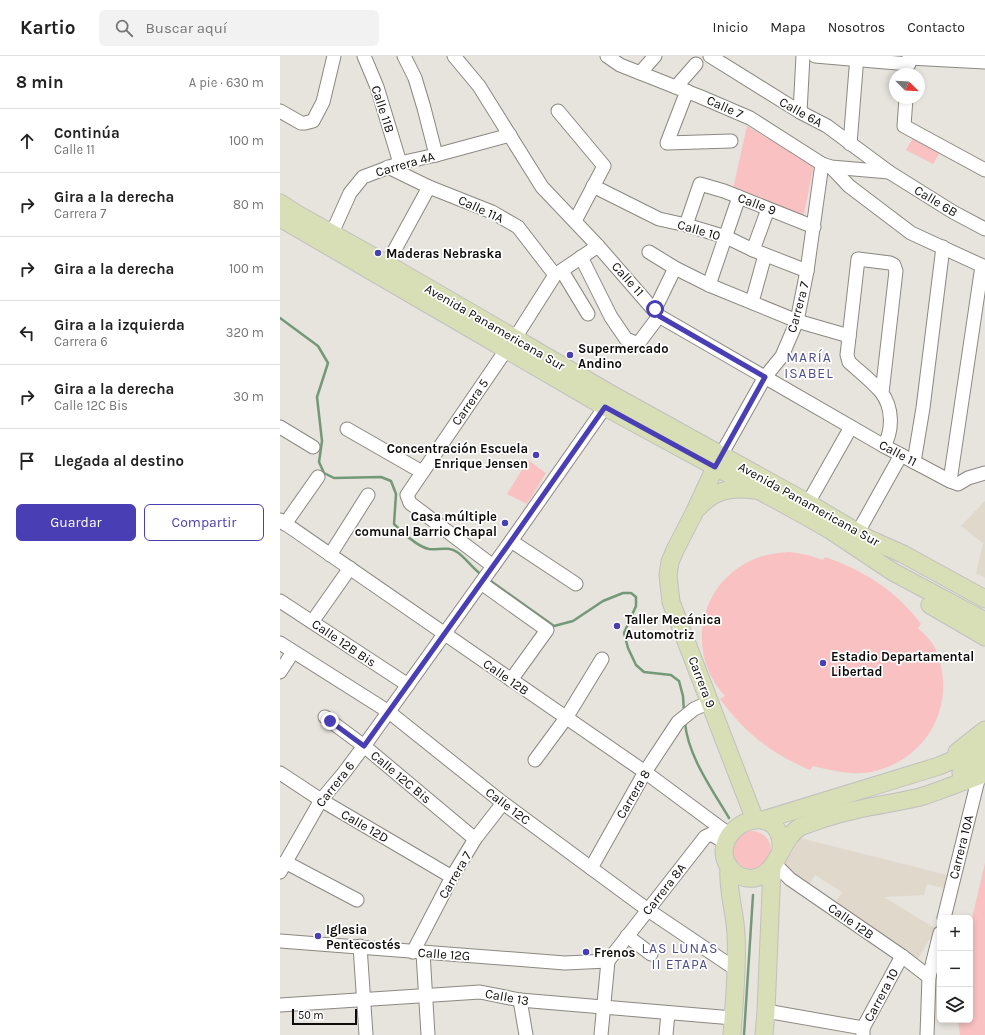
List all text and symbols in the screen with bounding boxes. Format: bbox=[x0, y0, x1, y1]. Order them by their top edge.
search box bbox=[99, 10, 379, 46]
text: Kartio bbox=[20, 17, 75, 39]
icon: search bbox=[113, 17, 135, 39]
text: Buscar aquí bbox=[145, 19, 227, 37]
text: Inicio bbox=[713, 19, 748, 36]
text: Mapa bbox=[770, 19, 806, 36]
text: Nosotros bbox=[828, 19, 885, 36]
text: Contacto bbox=[907, 19, 965, 36]
north arrow bbox=[889, 68, 925, 104]
text: 8 min bbox=[16, 72, 64, 92]
text: A pie · 630 m bbox=[189, 75, 264, 90]
street label: Calle 11B bbox=[368, 83, 398, 135]
street label: Calle 7 bbox=[704, 92, 746, 122]
street label: Calle 6A bbox=[777, 94, 826, 130]
text: Continúa bbox=[54, 124, 120, 142]
icon: ahead bbox=[16, 130, 38, 152]
text: 100 m bbox=[229, 133, 264, 148]
text: Calle 11 bbox=[54, 142, 95, 157]
street label: Carrera 4A bbox=[374, 148, 437, 180]
street label: Calle 6B bbox=[912, 182, 960, 220]
text: Gira a la derecha bbox=[54, 188, 174, 206]
street label: Calle 9 bbox=[736, 190, 778, 218]
street label: Calle 11A bbox=[456, 192, 507, 226]
icon: right bbox=[16, 194, 38, 216]
text: 80 m bbox=[233, 197, 264, 212]
text: Carrera 7 bbox=[54, 206, 106, 221]
street label: Calle 10 bbox=[676, 217, 723, 243]
place label: Maderas Nebraska bbox=[386, 246, 502, 261]
marker: Maderas Nebraska bbox=[373, 248, 383, 258]
icon: right bbox=[16, 258, 38, 280]
street label: Calle 11 bbox=[609, 259, 647, 299]
text: Gira a la derecha bbox=[54, 260, 174, 278]
text: 100 m bbox=[229, 261, 264, 276]
street label: Carrera 7 bbox=[784, 280, 812, 334]
street label: Avenida Panamericana Sur bbox=[422, 281, 568, 373]
route start bbox=[646, 300, 664, 318]
text: Gira a la izquierda bbox=[54, 316, 185, 334]
icon: left bbox=[16, 322, 38, 344]
text: 320 m bbox=[226, 325, 264, 340]
text: Carrera 6 bbox=[54, 334, 108, 349]
place label: Supermercado Andino bbox=[578, 341, 669, 371]
district label: MARÍA ISABEL bbox=[784, 348, 834, 382]
marker: Supermercado Andino bbox=[565, 350, 575, 360]
street label: Carrera 5 bbox=[449, 376, 491, 428]
text: Gira a la derecha bbox=[54, 380, 174, 398]
icon: right bbox=[16, 386, 38, 408]
text: 30 m bbox=[233, 389, 264, 404]
text: Calle 12C Bis bbox=[54, 398, 128, 413]
street label: Calle 11 bbox=[876, 437, 920, 469]
place label: Concentración Escuela Enrique Jensen bbox=[387, 441, 528, 472]
icon: arrive bbox=[16, 450, 38, 472]
marker: Concentración Escuela Enrique Jensen bbox=[531, 450, 541, 460]
text: Llegada al destino bbox=[54, 452, 184, 470]
street label: Avenida Panamericana Sur bbox=[736, 459, 883, 549]
button: Guardar bbox=[16, 504, 136, 541]
button: Compartir bbox=[144, 504, 264, 541]
place label: Casa múltiple comunal Barrio Chapal bbox=[355, 509, 497, 539]
marker: Casa múltiple comunal Barrio Chapal bbox=[500, 518, 510, 528]
place label: Taller Mecánica Automotriz bbox=[625, 612, 721, 642]
street label: Calle 12B Bis bbox=[309, 616, 379, 670]
marker: Taller Mecánica Automotriz bbox=[612, 621, 622, 631]
place label: Estadio Departamental Libertad bbox=[831, 649, 974, 679]
street label: Carrera 9 bbox=[685, 654, 719, 710]
street label: Calle 12B bbox=[480, 656, 532, 698]
marker: Estadio Departamental Libertad bbox=[818, 658, 828, 668]
route end bbox=[321, 712, 339, 730]
street label: Calle 12C Bis bbox=[368, 748, 434, 807]
street label: Carrera 6 bbox=[313, 758, 357, 810]
street label: Carrera 8 bbox=[613, 767, 653, 821]
street label: Calle 12C bbox=[483, 784, 533, 828]
street label: Calle 12D bbox=[338, 806, 392, 846]
street label: Carrera 10A bbox=[946, 813, 976, 881]
street label: Carrera 7 bbox=[435, 849, 475, 901]
street label: Carrera 8A bbox=[639, 860, 689, 918]
street label: Calle 12B bbox=[825, 900, 877, 942]
map controls bbox=[937, 915, 973, 1023]
button: + bbox=[937, 915, 973, 951]
place label: Iglesia Pentecostés bbox=[326, 922, 401, 952]
marker: Iglesia Pentecostés bbox=[313, 931, 323, 941]
district label: LAS LUNAS II ETAPA bbox=[641, 940, 719, 973]
street label: Calle 12G bbox=[417, 945, 471, 963]
place label: Frenos bbox=[594, 945, 636, 960]
marker: Frenos bbox=[581, 947, 591, 957]
button: − bbox=[937, 951, 973, 987]
street label: Carrera 10 bbox=[861, 966, 901, 1024]
street label: Calle 13 bbox=[484, 986, 530, 1008]
button: layers bbox=[937, 987, 973, 1023]
scale bar bbox=[292, 1007, 357, 1026]
text: 50 m bbox=[298, 1009, 324, 1022]

